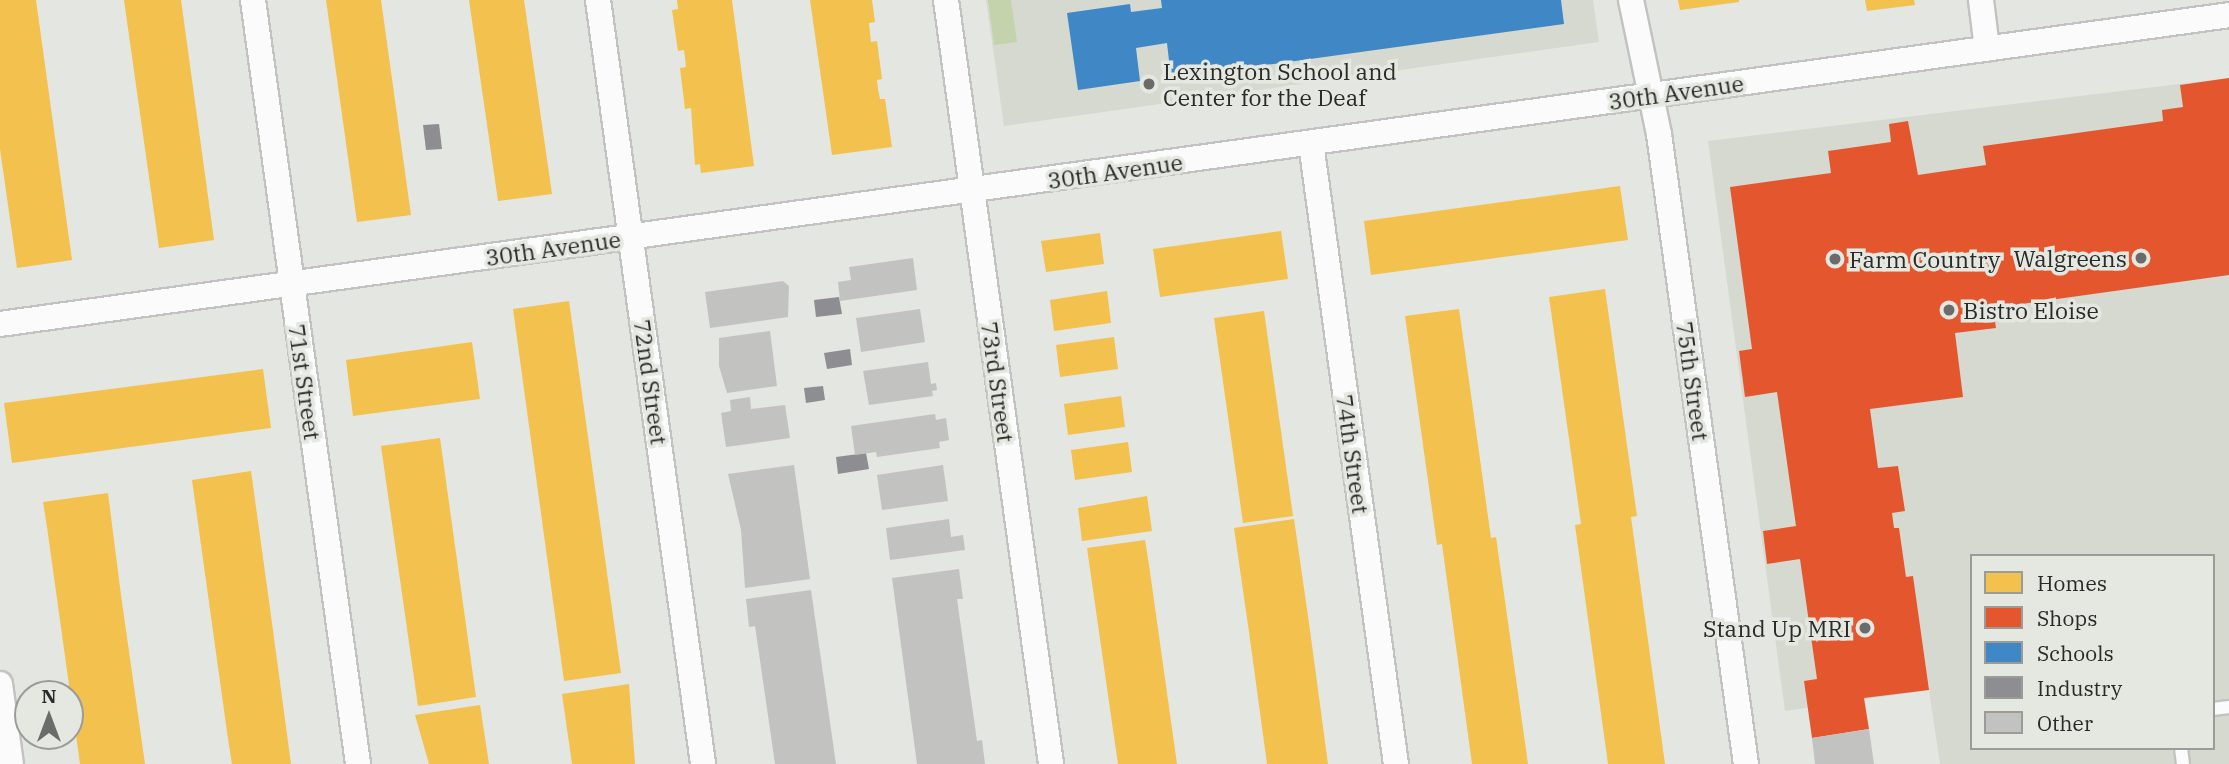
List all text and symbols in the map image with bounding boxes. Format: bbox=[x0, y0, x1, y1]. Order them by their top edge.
place label: Lexington School and Center for the Deaf bbox=[1163, 57, 1397, 111]
street label: 30th Avenue bbox=[1607, 69, 1745, 115]
marker: Lexington School and Center for the Deaf bbox=[1141, 76, 1157, 92]
street label: 30th Avenue bbox=[1046, 148, 1184, 194]
street label: 30th Avenue bbox=[484, 225, 622, 271]
place label: Walgreens bbox=[2013, 244, 2127, 272]
place label: Farm Country bbox=[1849, 245, 2000, 273]
marker: Walgreens bbox=[2133, 250, 2149, 266]
marker: Farm Country bbox=[1827, 251, 1843, 267]
place label: Bistro Eloise bbox=[1963, 296, 2099, 324]
marker: Bistro Eloise bbox=[1941, 302, 1957, 318]
street label: 72nd Street bbox=[629, 318, 673, 446]
street label: 73rd Street bbox=[976, 320, 1020, 444]
street label: 75th Street bbox=[1671, 320, 1715, 442]
street label: 71st Street bbox=[283, 322, 327, 442]
street label: 74th Street bbox=[1331, 393, 1375, 515]
legend bbox=[1970, 554, 2215, 750]
text: Homes bbox=[2037, 569, 2107, 597]
text: Shops bbox=[2037, 604, 2097, 632]
place label: Stand Up MRI bbox=[1703, 614, 1851, 642]
marker: Stand Up MRI bbox=[1857, 620, 1873, 636]
text: Schools bbox=[2037, 639, 2114, 667]
text: Industry bbox=[2037, 674, 2122, 702]
north arrow bbox=[14, 680, 84, 750]
text: N bbox=[41, 684, 57, 708]
text: Other bbox=[2037, 709, 2093, 737]

